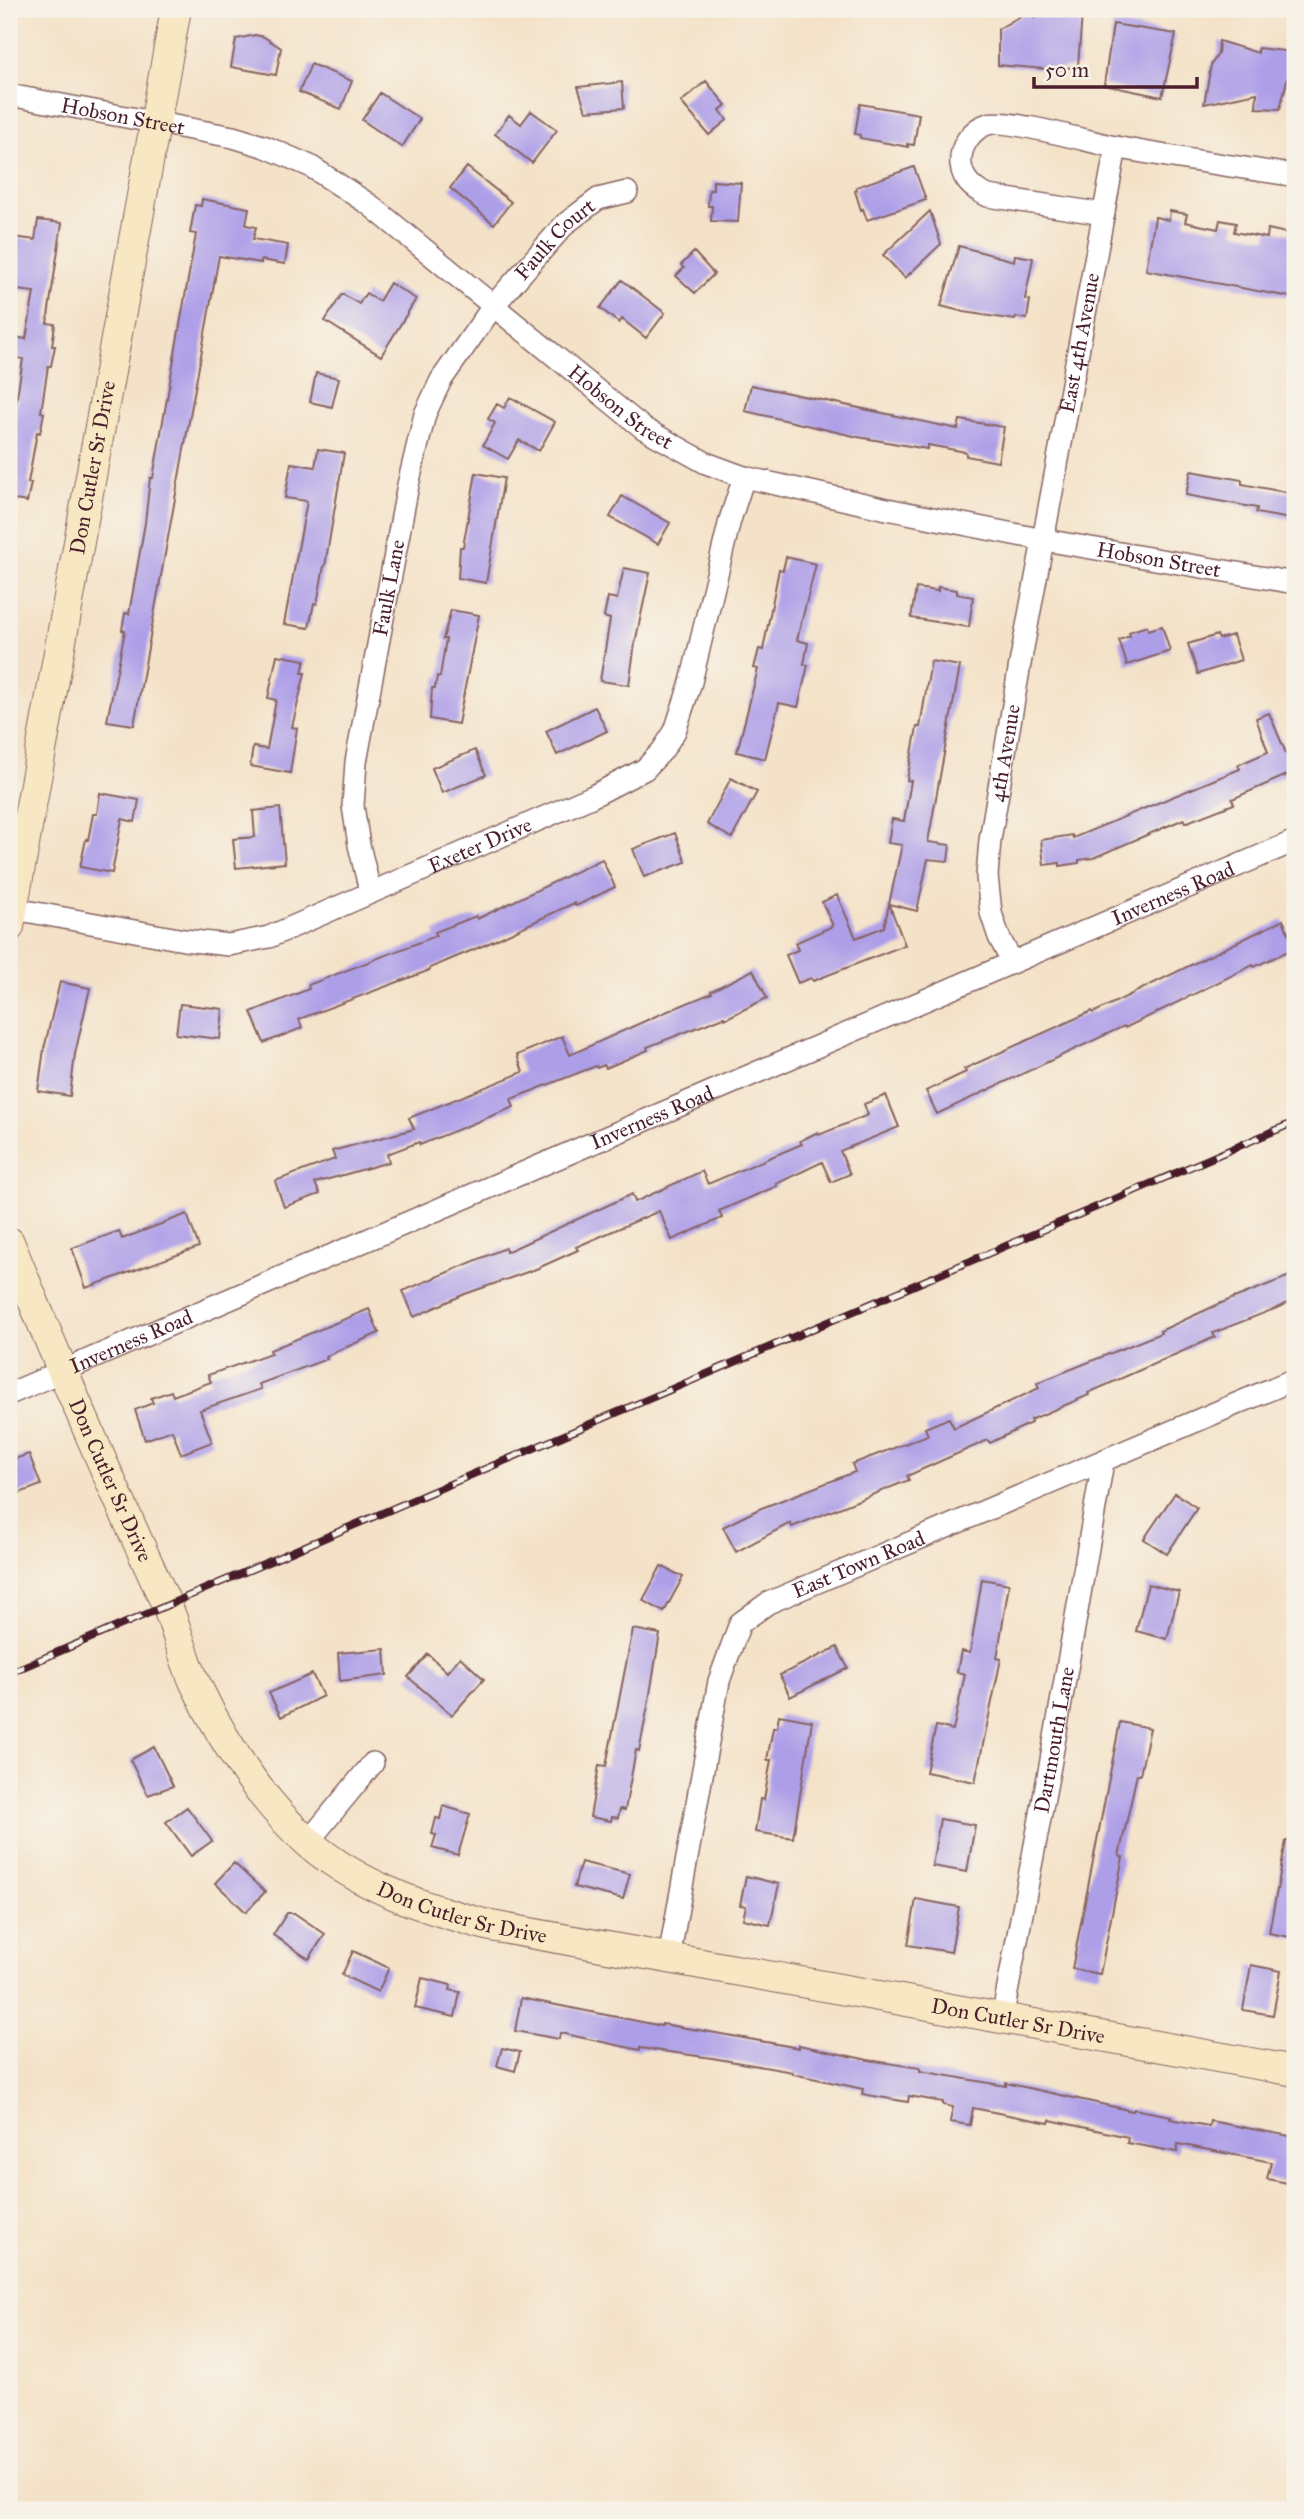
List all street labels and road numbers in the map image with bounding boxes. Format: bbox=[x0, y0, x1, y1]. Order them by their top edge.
street label: Hobson Street bbox=[59, 92, 188, 141]
street label: Faulk Court bbox=[509, 192, 601, 285]
street label: East 4th Avenue bbox=[1054, 270, 1105, 415]
street label: Hobson Street bbox=[563, 359, 678, 455]
street label: Don Cutler Sr Drive bbox=[64, 378, 121, 556]
street label: Hobson Street bbox=[1095, 536, 1223, 583]
street label: Faulk Lane bbox=[367, 537, 411, 638]
street label: 4th Avenue bbox=[984, 702, 1026, 804]
street label: Exeter Drive bbox=[424, 811, 536, 879]
street label: Inverness Road bbox=[1108, 855, 1239, 931]
street label: Inverness Road bbox=[587, 1079, 718, 1155]
street label: Inverness Road bbox=[66, 1303, 197, 1379]
street label: Don Cutler Sr Drive bbox=[63, 1395, 158, 1566]
street label: East Town Road bbox=[788, 1525, 929, 1604]
street label: Dartmouth Lane bbox=[1028, 1664, 1080, 1815]
street label: Don Cutler Sr Drive bbox=[373, 1875, 549, 1949]
street label: Don Cutler Sr Drive bbox=[929, 1993, 1107, 2050]

